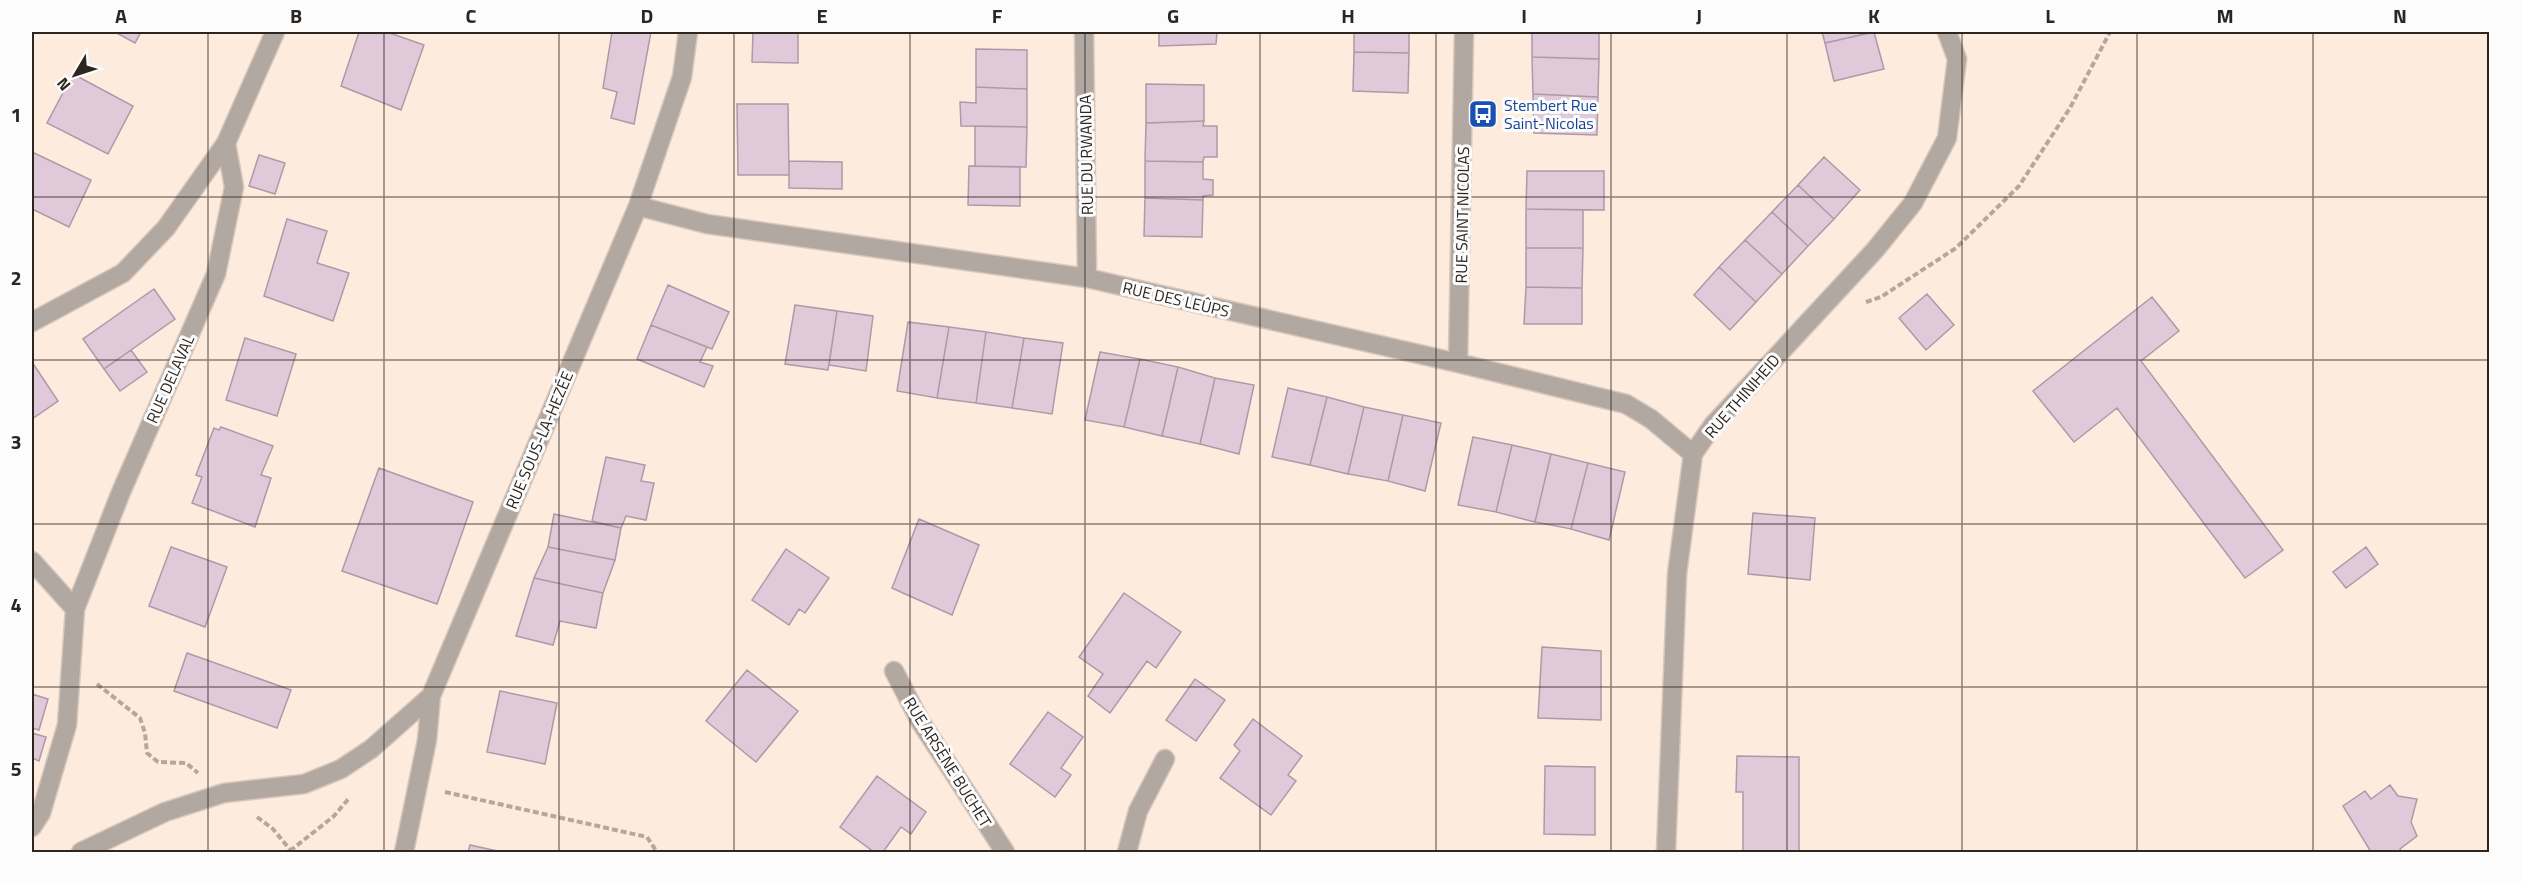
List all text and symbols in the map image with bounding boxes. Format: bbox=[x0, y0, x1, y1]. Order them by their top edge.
text: A bbox=[115, 0, 127, 31]
text: B bbox=[290, 0, 302, 31]
text: C bbox=[466, 0, 477, 31]
text: D bbox=[641, 0, 653, 31]
text: E bbox=[816, 0, 828, 31]
text: F bbox=[992, 0, 1003, 31]
text: G bbox=[1167, 0, 1179, 31]
text: H bbox=[1341, 0, 1355, 31]
text: I bbox=[1521, 0, 1527, 31]
text: J bbox=[1696, 0, 1702, 31]
text: K bbox=[1868, 0, 1880, 31]
text: L bbox=[2045, 0, 2055, 31]
text: M bbox=[2216, 0, 2234, 31]
text: N bbox=[2393, 0, 2407, 31]
north arrow bbox=[45, 45, 105, 105]
text: N bbox=[51, 73, 76, 96]
place label: Stembert Rue Saint-Nicolas bbox=[1504, 93, 1597, 135]
street label: RUE DU RWANDA bbox=[1073, 94, 1099, 215]
bus stop icon: Stembert Rue Saint-Nicolas bbox=[1467, 98, 1499, 130]
text: 1 bbox=[10, 99, 22, 130]
street label: RUE SAINT NICOLAS bbox=[1449, 146, 1475, 284]
text: 2 bbox=[10, 262, 22, 293]
street label: RUE DES LEÛPS bbox=[1120, 275, 1232, 323]
street label: RUE DELAVAL bbox=[140, 331, 200, 427]
street label: RUE THINIHEID bbox=[1699, 349, 1785, 443]
street label: RUE SOUS-LA-HEZÉE bbox=[499, 367, 579, 513]
text: 3 bbox=[10, 426, 22, 457]
text: 4 bbox=[10, 589, 22, 620]
street label: RUE ARSÈNE BUCHET bbox=[898, 692, 998, 832]
text: 5 bbox=[10, 753, 22, 784]

